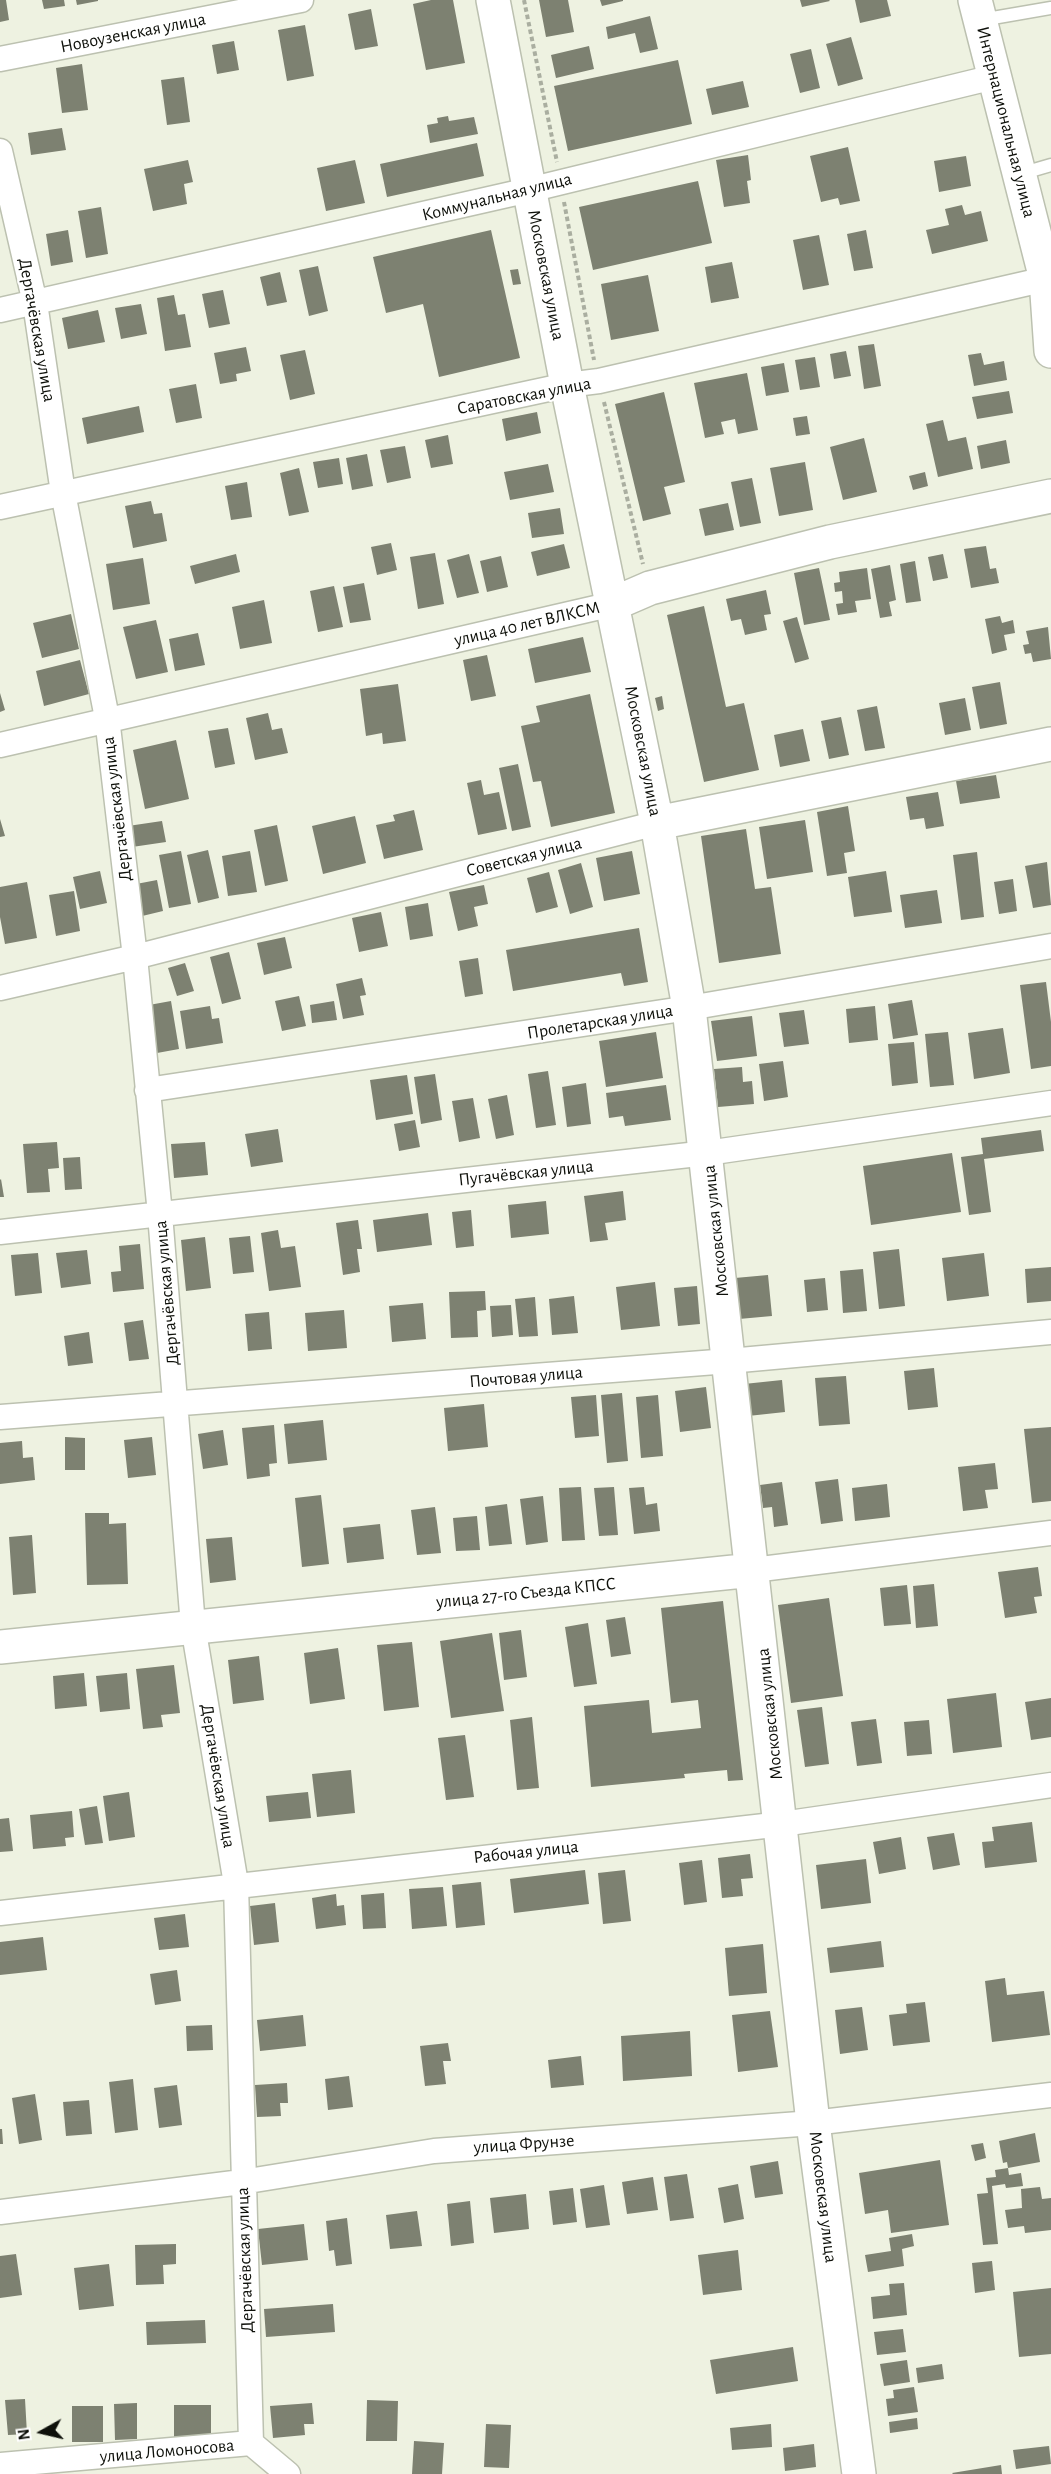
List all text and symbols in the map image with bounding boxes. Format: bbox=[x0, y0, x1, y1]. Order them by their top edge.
street label: Новоузенская улица bbox=[58, 8, 208, 58]
street label: Интернациональная улица bbox=[972, 24, 1040, 220]
street label: Коммунальная улица bbox=[420, 168, 574, 226]
street label: Московская улица bbox=[523, 208, 569, 342]
street label: Дергачёвская улица bbox=[14, 256, 60, 404]
street label: Саратовская улица bbox=[455, 372, 593, 420]
street label: улица 40 лет ВЛКСМ bbox=[452, 597, 602, 651]
street label: Московская улица bbox=[620, 684, 666, 818]
street label: Дергачёвская улица bbox=[97, 735, 137, 883]
street label: Советская улица bbox=[464, 832, 584, 882]
street label: Пролетарская улица bbox=[526, 1000, 674, 1044]
street label: Пугачёвская улица bbox=[457, 1155, 595, 1191]
street label: Московская улица bbox=[698, 1164, 734, 1298]
street label: Дергачёвская улица bbox=[150, 1220, 184, 1366]
street label: Почтовая улица bbox=[468, 1361, 584, 1393]
street label: улица 27-го Съезда КПСС bbox=[435, 1573, 617, 1613]
street label: Московская улица bbox=[752, 1647, 788, 1781]
street label: Дергачёвская улица bbox=[196, 1702, 240, 1850]
street label: Рабочая улица bbox=[472, 1836, 580, 1868]
street label: улица Фрунзе bbox=[473, 2130, 575, 2158]
street label: Московская улица bbox=[804, 2130, 842, 2264]
street label: Дергачёвская улица bbox=[232, 2187, 258, 2333]
north arrow bbox=[12, 2402, 72, 2462]
text: N bbox=[15, 2428, 33, 2441]
street label: улица Ломоносова bbox=[99, 2434, 235, 2468]

